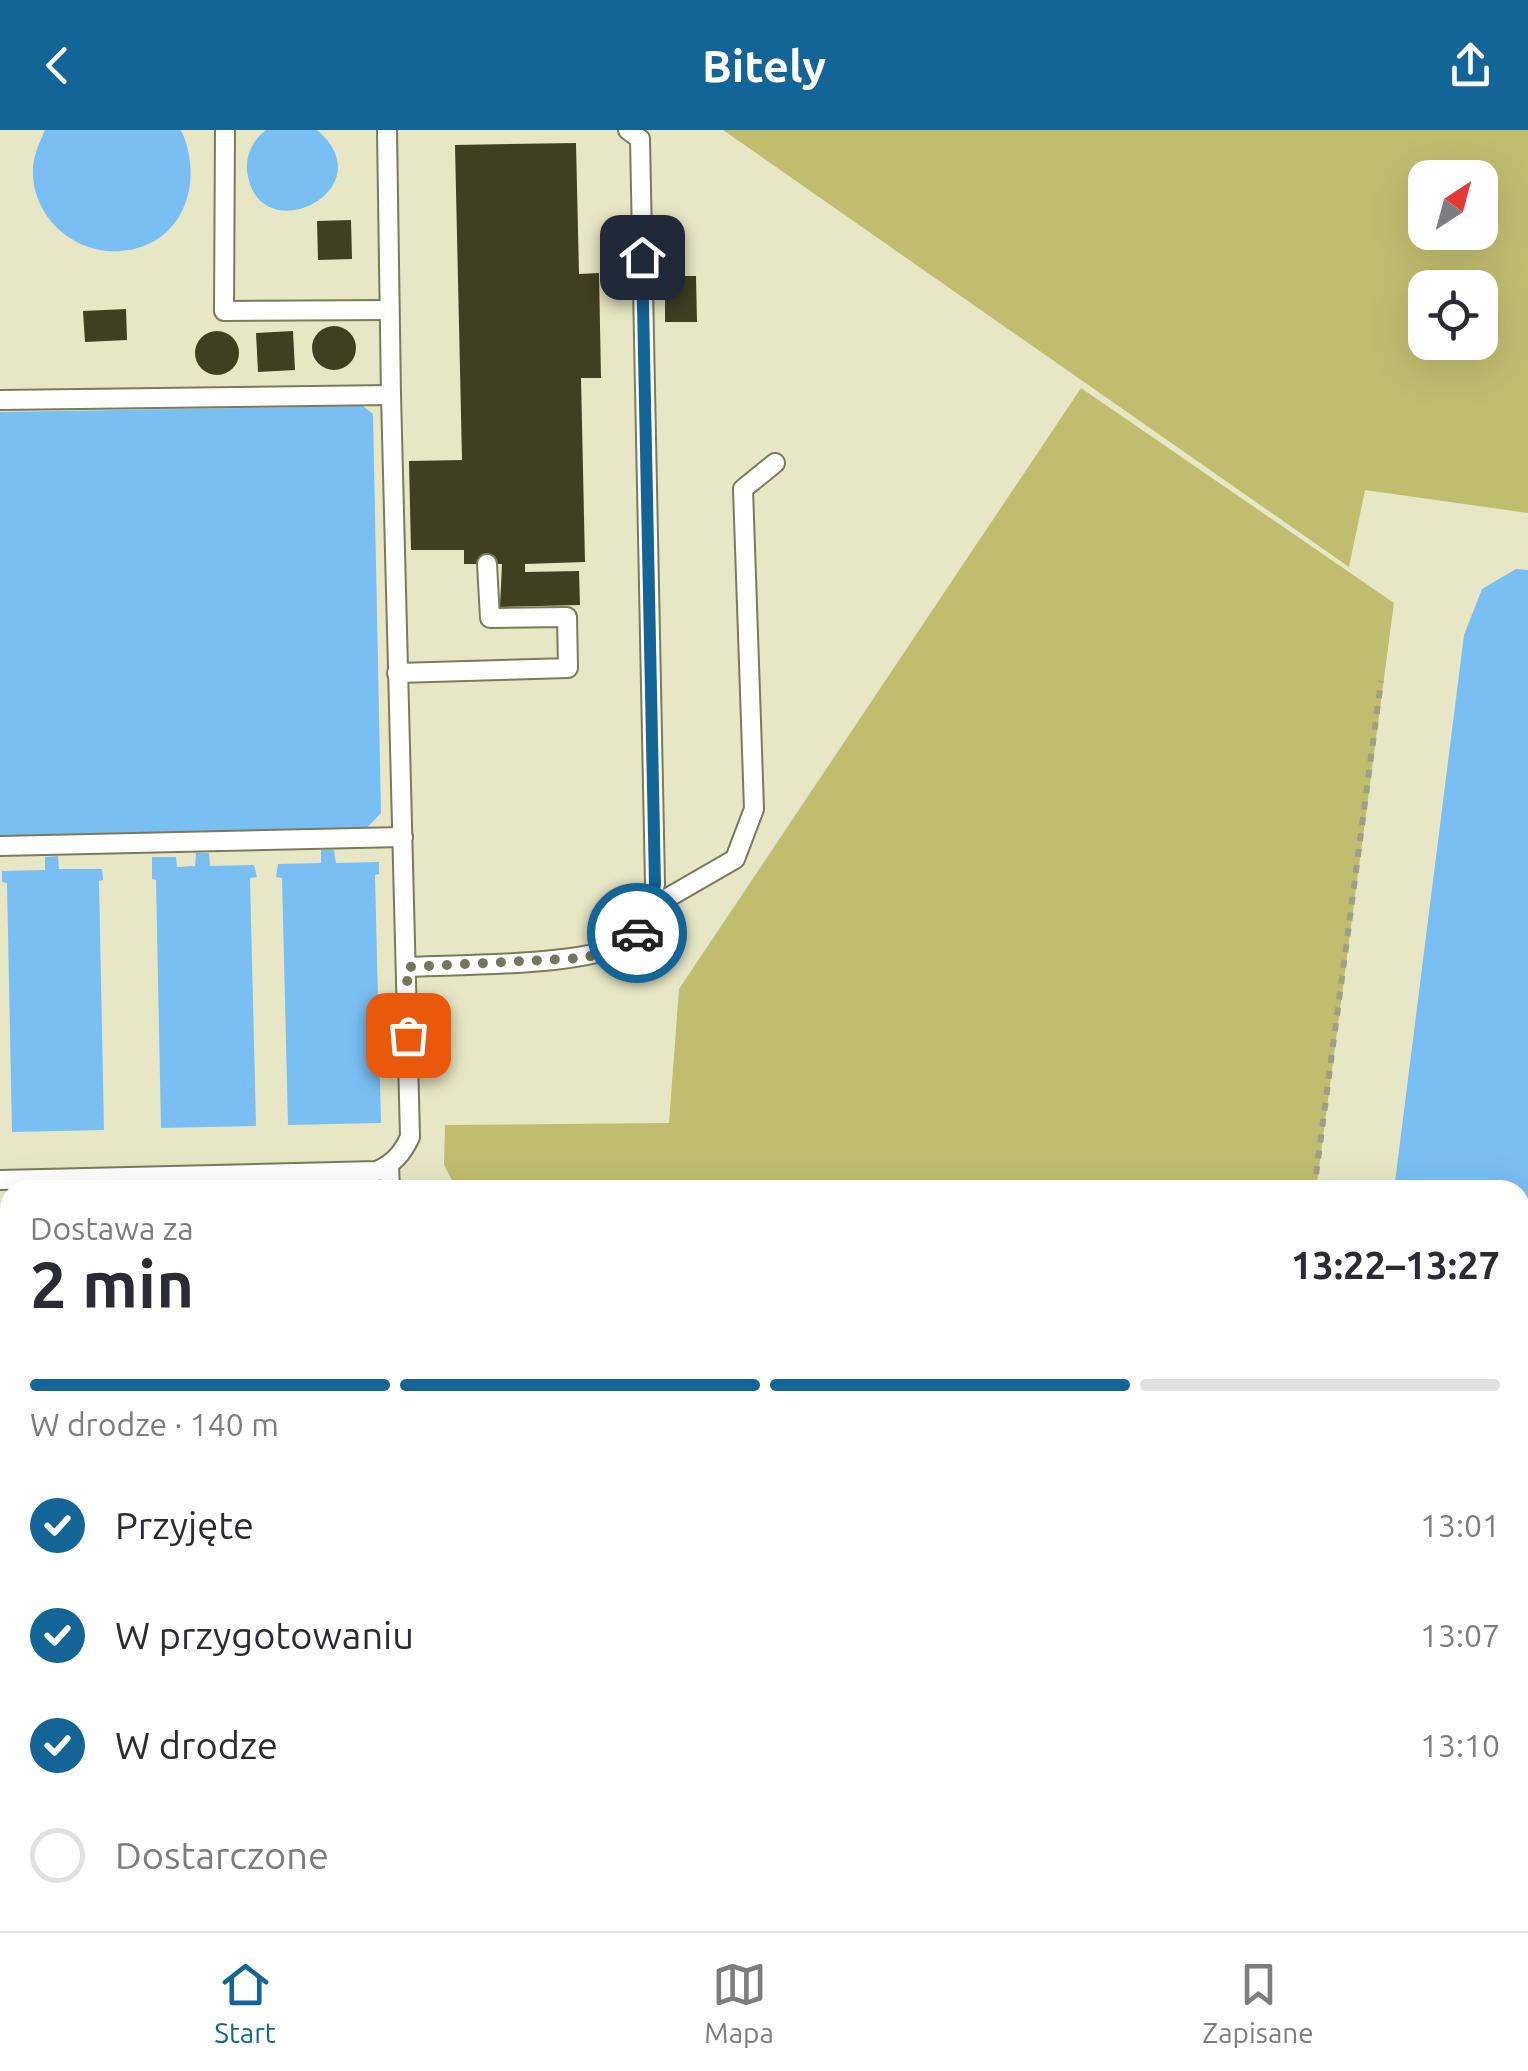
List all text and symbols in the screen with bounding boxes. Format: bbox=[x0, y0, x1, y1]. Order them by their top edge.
icon: back bbox=[30, 38, 85, 93]
icon: share bbox=[1443, 38, 1498, 93]
text: Bitely bbox=[702, 40, 826, 91]
north arrow bbox=[1408, 160, 1498, 250]
map controls bbox=[1408, 160, 1498, 360]
pin bbox=[600, 215, 685, 300]
icon: home bbox=[615, 230, 670, 285]
button: locate bbox=[1408, 270, 1498, 360]
courier bbox=[587, 883, 687, 983]
icon: car bbox=[610, 906, 665, 961]
pin bbox=[366, 993, 451, 1078]
icon: bag bbox=[381, 1008, 436, 1063]
text: Dostawa za bbox=[30, 1210, 194, 1246]
text: 13:22–13:27 bbox=[1291, 1244, 1500, 1286]
text: 2 min bbox=[30, 1247, 194, 1320]
text: W drodze · 140 m bbox=[30, 1406, 279, 1442]
icon: check bbox=[30, 1498, 85, 1553]
text: Przyjęte bbox=[115, 1504, 254, 1546]
text: 13:01 bbox=[1420, 1507, 1500, 1543]
icon: check bbox=[30, 1608, 85, 1663]
text: W przygotowaniu bbox=[115, 1614, 414, 1656]
text: 13:07 bbox=[1420, 1617, 1500, 1653]
icon: check bbox=[30, 1718, 85, 1773]
text: W drodze bbox=[115, 1724, 278, 1766]
text: 13:10 bbox=[1420, 1727, 1500, 1763]
text: Dostarczone bbox=[115, 1834, 329, 1876]
tab: Start bbox=[214, 1957, 276, 2048]
tab: Mapa bbox=[704, 1957, 774, 2048]
tab: Zapisane bbox=[1202, 1957, 1314, 2048]

